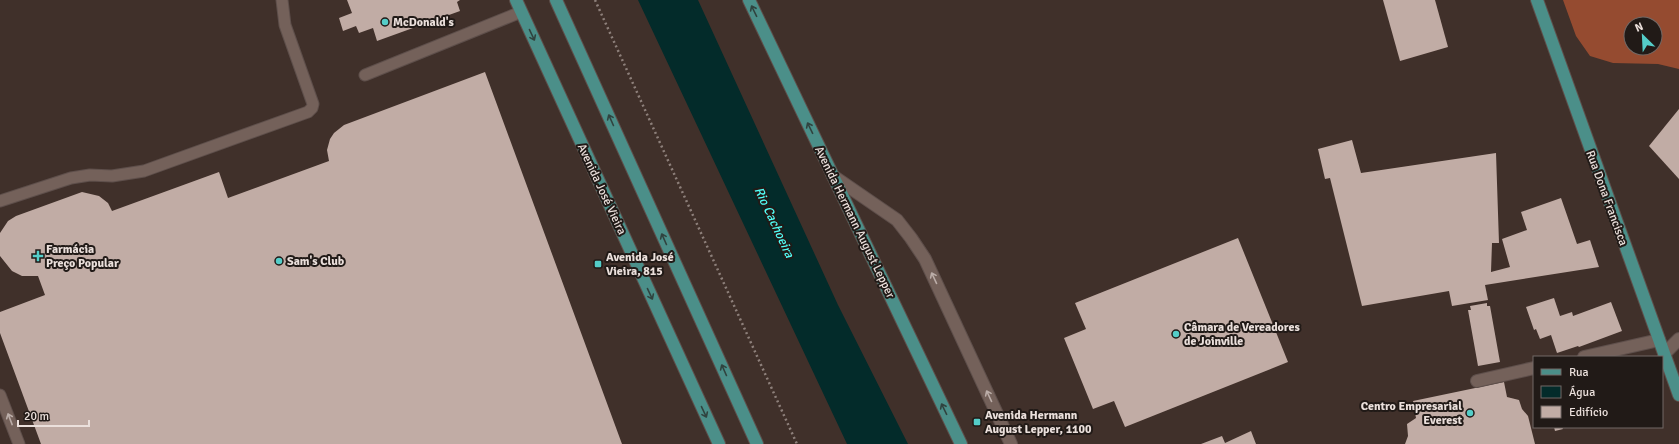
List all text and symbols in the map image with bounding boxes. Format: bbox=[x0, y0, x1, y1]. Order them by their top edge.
one-way arrow bbox=[750, 5, 757, 17]
place label: McDonald's bbox=[393, 15, 455, 30]
north arrow bbox=[1623, 16, 1663, 56]
marker: McDonald's bbox=[380, 17, 390, 27]
text: N bbox=[1633, 20, 1645, 35]
one-way arrow bbox=[529, 29, 536, 41]
one-way arrow bbox=[607, 115, 614, 127]
one-way arrow bbox=[806, 123, 813, 135]
street label: Avenida José Vieira bbox=[574, 141, 629, 237]
street label: Avenida Hermann August Lepper bbox=[811, 144, 898, 301]
street label: Rua Dona Francisca bbox=[1582, 148, 1631, 248]
water label: Rio Cachoeira bbox=[751, 184, 798, 261]
one-way arrow bbox=[660, 233, 667, 245]
place label: Farmácia Preço Popular bbox=[46, 242, 119, 271]
place label: Avenida José Vieira, 815 bbox=[606, 250, 674, 279]
marker: Farmácia Preço Popular bbox=[33, 251, 43, 261]
place label: Sam's Club bbox=[287, 254, 345, 269]
marker: Sam's Club bbox=[274, 256, 284, 266]
marker: Avenida José Vieira, 815 bbox=[593, 259, 603, 269]
one-way arrow bbox=[930, 272, 937, 284]
one-way arrow bbox=[647, 287, 654, 299]
place label: Câmara de Vereadores de Joinville bbox=[1184, 320, 1300, 349]
marker: Câmara de Vereadores de Joinville bbox=[1171, 329, 1181, 339]
legend bbox=[1533, 356, 1663, 428]
one-way arrow bbox=[719, 365, 727, 377]
text: Rua bbox=[1569, 365, 1589, 380]
text: Água bbox=[1569, 385, 1595, 400]
one-way arrow bbox=[985, 390, 992, 402]
place label: Centro Empresarial Everest bbox=[1361, 399, 1463, 428]
scale bar bbox=[18, 402, 89, 428]
one-way arrow bbox=[940, 403, 947, 415]
one-way arrow bbox=[701, 405, 708, 417]
text: Edifício bbox=[1569, 405, 1608, 420]
place label: Avenida Hermann August Lepper, 1100 bbox=[985, 408, 1092, 437]
marker: Centro Empresarial Everest bbox=[1465, 408, 1475, 418]
text: 20 m bbox=[24, 409, 49, 424]
one-way arrow bbox=[5, 414, 13, 426]
marker: Avenida Hermann August Lepper, 1100 bbox=[972, 417, 982, 427]

